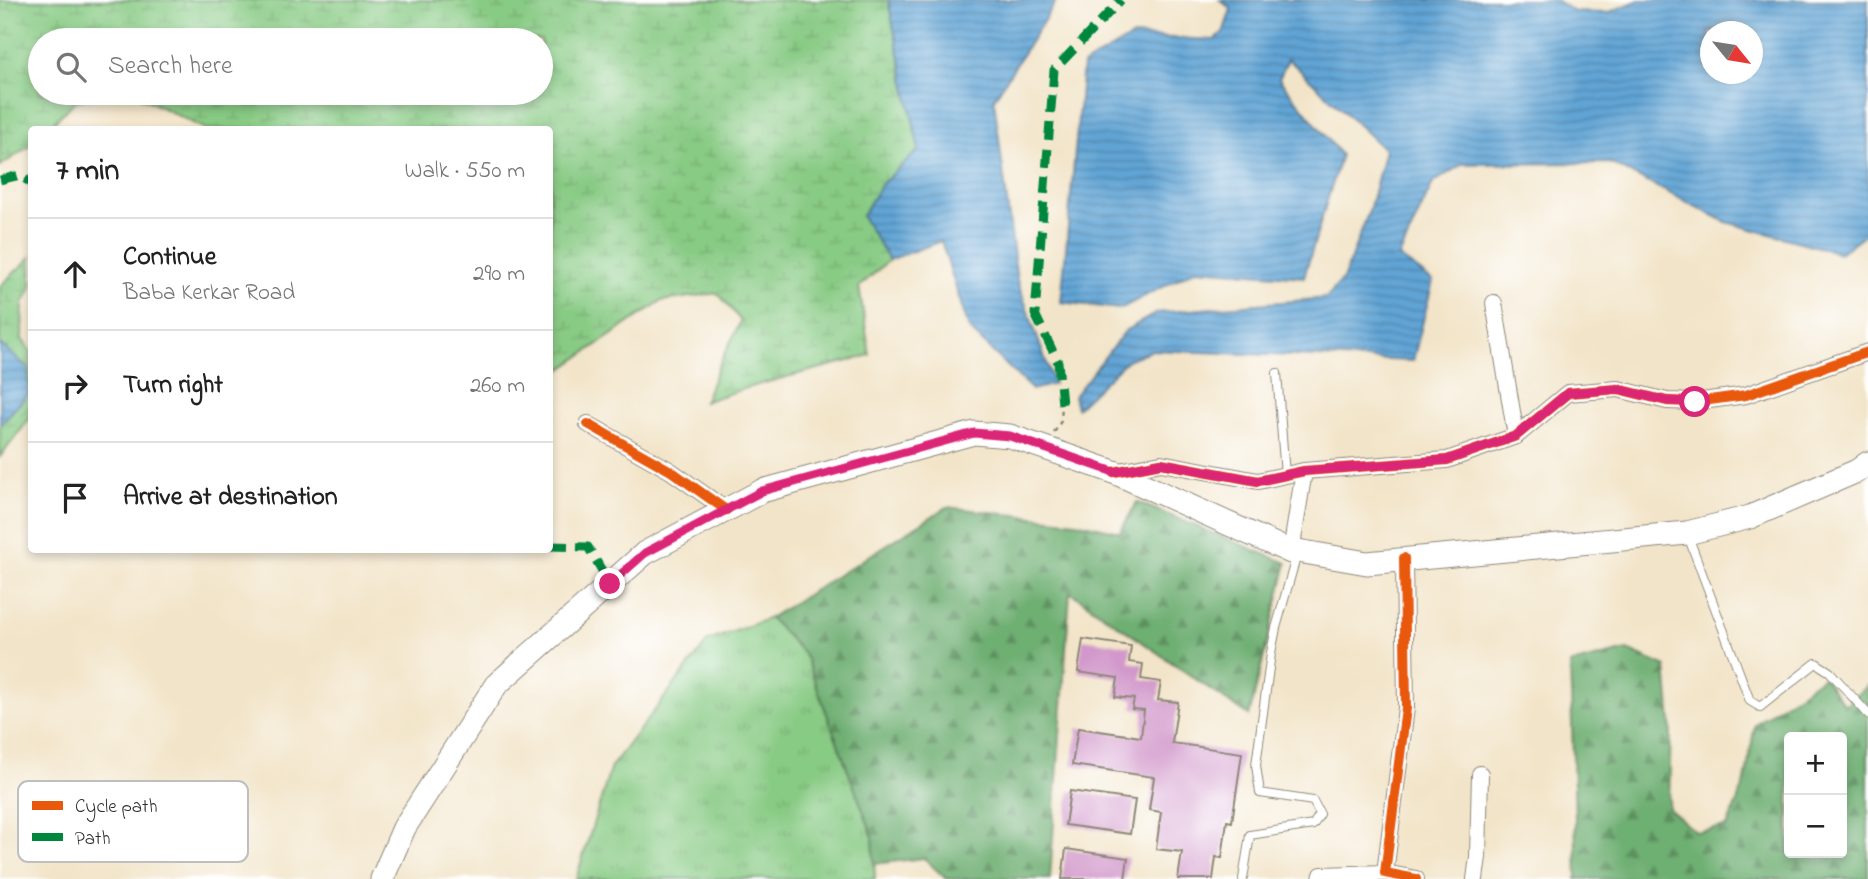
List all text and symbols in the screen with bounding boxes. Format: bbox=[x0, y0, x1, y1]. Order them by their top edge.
north arrow bbox=[1700, 21, 1763, 84]
search box bbox=[28, 28, 553, 105]
icon: search bbox=[52, 48, 90, 86]
text: Search here bbox=[108, 48, 233, 86]
text: 7 min bbox=[56, 150, 119, 194]
text: Walk · 550 m bbox=[405, 155, 525, 188]
text: Continue bbox=[123, 239, 216, 277]
icon: ahead bbox=[56, 255, 94, 293]
text: 290 m bbox=[473, 258, 525, 291]
text: Baba Kerkar Road bbox=[123, 277, 295, 310]
icon: right bbox=[56, 367, 94, 405]
text: Turn right bbox=[123, 367, 223, 405]
text: 260 m bbox=[470, 370, 525, 403]
route start bbox=[1679, 386, 1710, 417]
icon: arrive bbox=[56, 479, 94, 517]
text: Arrive at destination bbox=[123, 479, 338, 517]
route end bbox=[594, 568, 625, 599]
map controls bbox=[1784, 732, 1847, 858]
button: + bbox=[1784, 732, 1847, 795]
legend bbox=[18, 781, 248, 862]
text: Cycle path bbox=[75, 794, 157, 822]
button: − bbox=[1784, 795, 1847, 858]
text: Path bbox=[75, 826, 111, 853]

